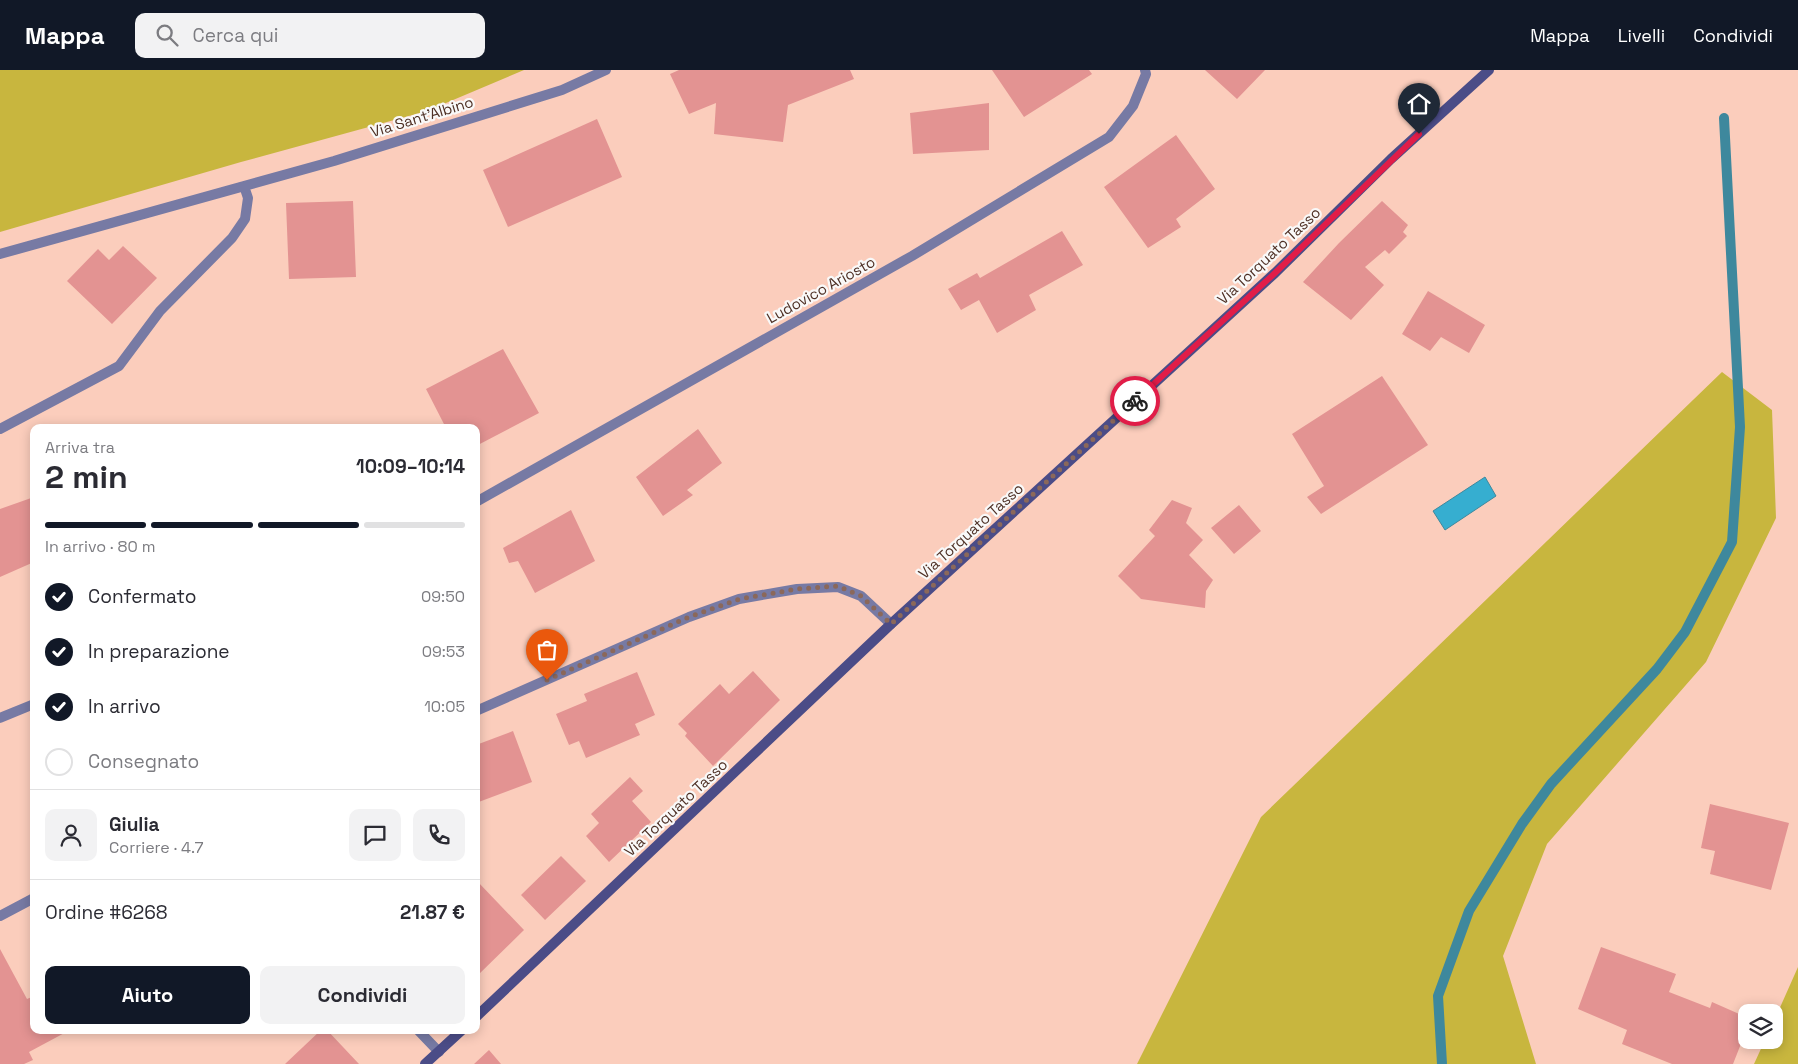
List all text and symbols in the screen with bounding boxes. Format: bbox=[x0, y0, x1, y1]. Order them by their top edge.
search box bbox=[135, 13, 485, 58]
text: Mappa bbox=[25, 20, 105, 51]
icon: search bbox=[153, 21, 181, 49]
text: Cerca qui bbox=[193, 23, 279, 48]
text: Mappa bbox=[1530, 24, 1590, 47]
text: Livelli bbox=[1618, 24, 1665, 47]
text: Condividi bbox=[1693, 24, 1773, 47]
pin bbox=[1398, 83, 1440, 134]
icon: home bbox=[1405, 90, 1433, 118]
street label: Via Sant'Albino bbox=[368, 92, 476, 141]
street label: Via Torquato Tasso bbox=[1213, 203, 1324, 308]
street label: Ludovico Ariosto bbox=[763, 252, 878, 327]
courier bbox=[1110, 376, 1160, 426]
icon: bike bbox=[1121, 387, 1149, 415]
text: Arriva tra bbox=[45, 437, 115, 458]
text: 10:09–10:14 bbox=[356, 454, 465, 479]
text: 2 min bbox=[45, 457, 128, 497]
street label: Via Torquato Tasso bbox=[914, 479, 1027, 583]
text: In arrivo · 80 m bbox=[45, 536, 156, 557]
icon: check bbox=[45, 583, 73, 611]
text: Confermato bbox=[88, 584, 196, 609]
text: 09:50 bbox=[421, 586, 465, 607]
pin bbox=[526, 629, 568, 680]
icon: bag bbox=[533, 636, 561, 664]
icon: check bbox=[45, 638, 73, 666]
text: In preparazione bbox=[88, 639, 230, 664]
text: 09:53 bbox=[422, 641, 465, 662]
icon: check bbox=[45, 693, 73, 721]
text: In arrivo bbox=[88, 694, 161, 719]
text: 10:05 bbox=[424, 696, 465, 717]
text: Consegnato bbox=[88, 749, 199, 774]
street label: Via Torquato Tasso bbox=[620, 755, 731, 860]
button: person bbox=[45, 809, 97, 861]
button: chat bbox=[349, 809, 401, 861]
button: phone bbox=[413, 809, 465, 861]
text: Giulia bbox=[109, 812, 159, 837]
text: Corriere · 4.7 bbox=[109, 837, 204, 858]
text: Ordine #6268 bbox=[45, 900, 168, 925]
text: 21.87 € bbox=[400, 900, 465, 925]
button: Aiuto bbox=[45, 966, 250, 1024]
button: Condividi bbox=[260, 966, 465, 1024]
map controls bbox=[1738, 1004, 1783, 1049]
button: layers bbox=[1738, 1004, 1783, 1049]

